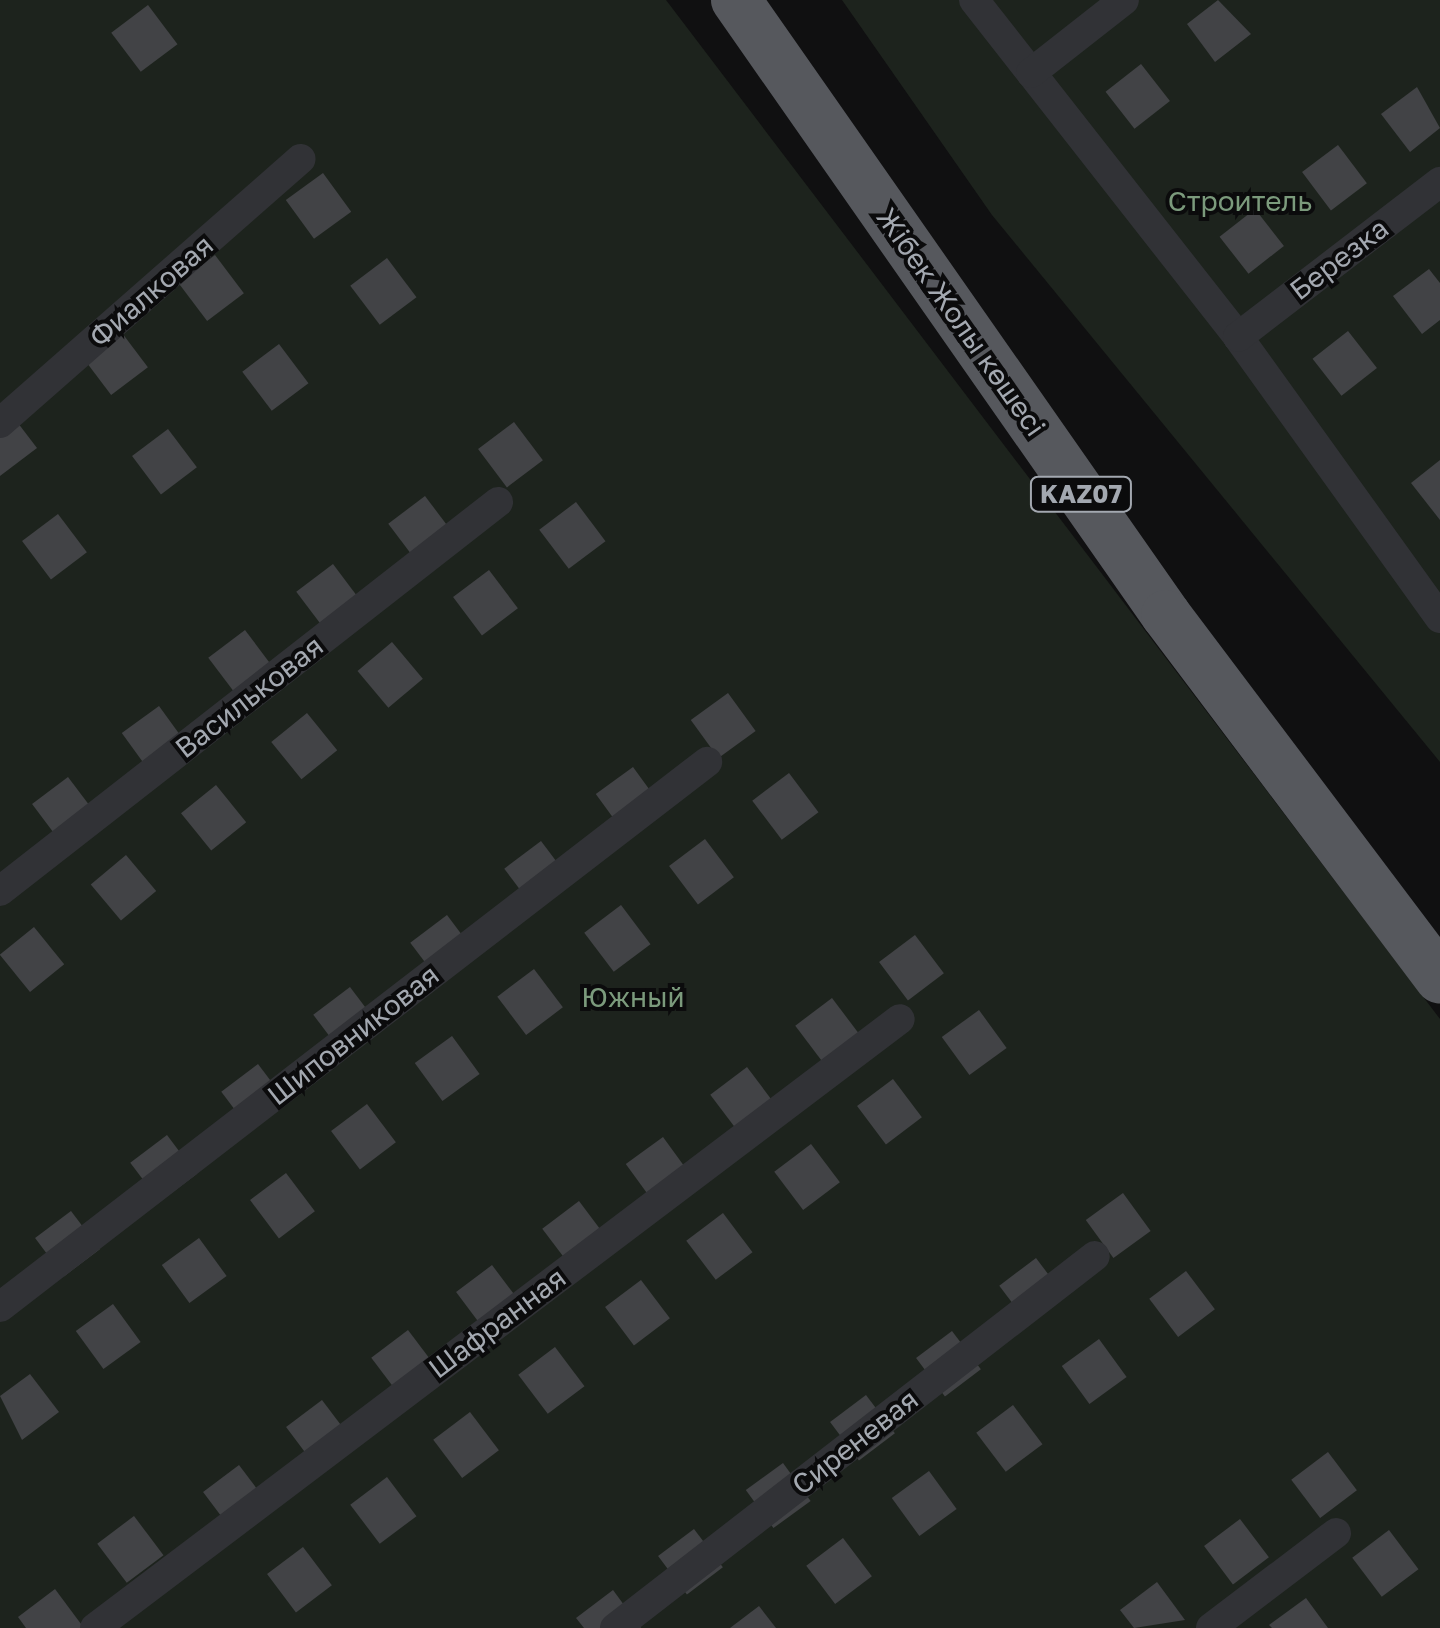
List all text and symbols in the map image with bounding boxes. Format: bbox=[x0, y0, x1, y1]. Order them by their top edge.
park label: Строитель bbox=[1168, 184, 1312, 218]
street label: Жібек Жолы көшесі bbox=[869, 201, 1053, 443]
street label: Березка bbox=[1283, 211, 1395, 307]
street label: Фиалковая bbox=[82, 228, 220, 354]
road number: KAZ07 bbox=[1028, 474, 1134, 514]
street label: Васильковая bbox=[169, 629, 329, 765]
street label: Шиповниковая bbox=[261, 958, 445, 1112]
park label: Южный bbox=[581, 980, 685, 1014]
street label: Шафранная bbox=[422, 1261, 572, 1385]
street label: Сиреневая bbox=[785, 1382, 925, 1502]

